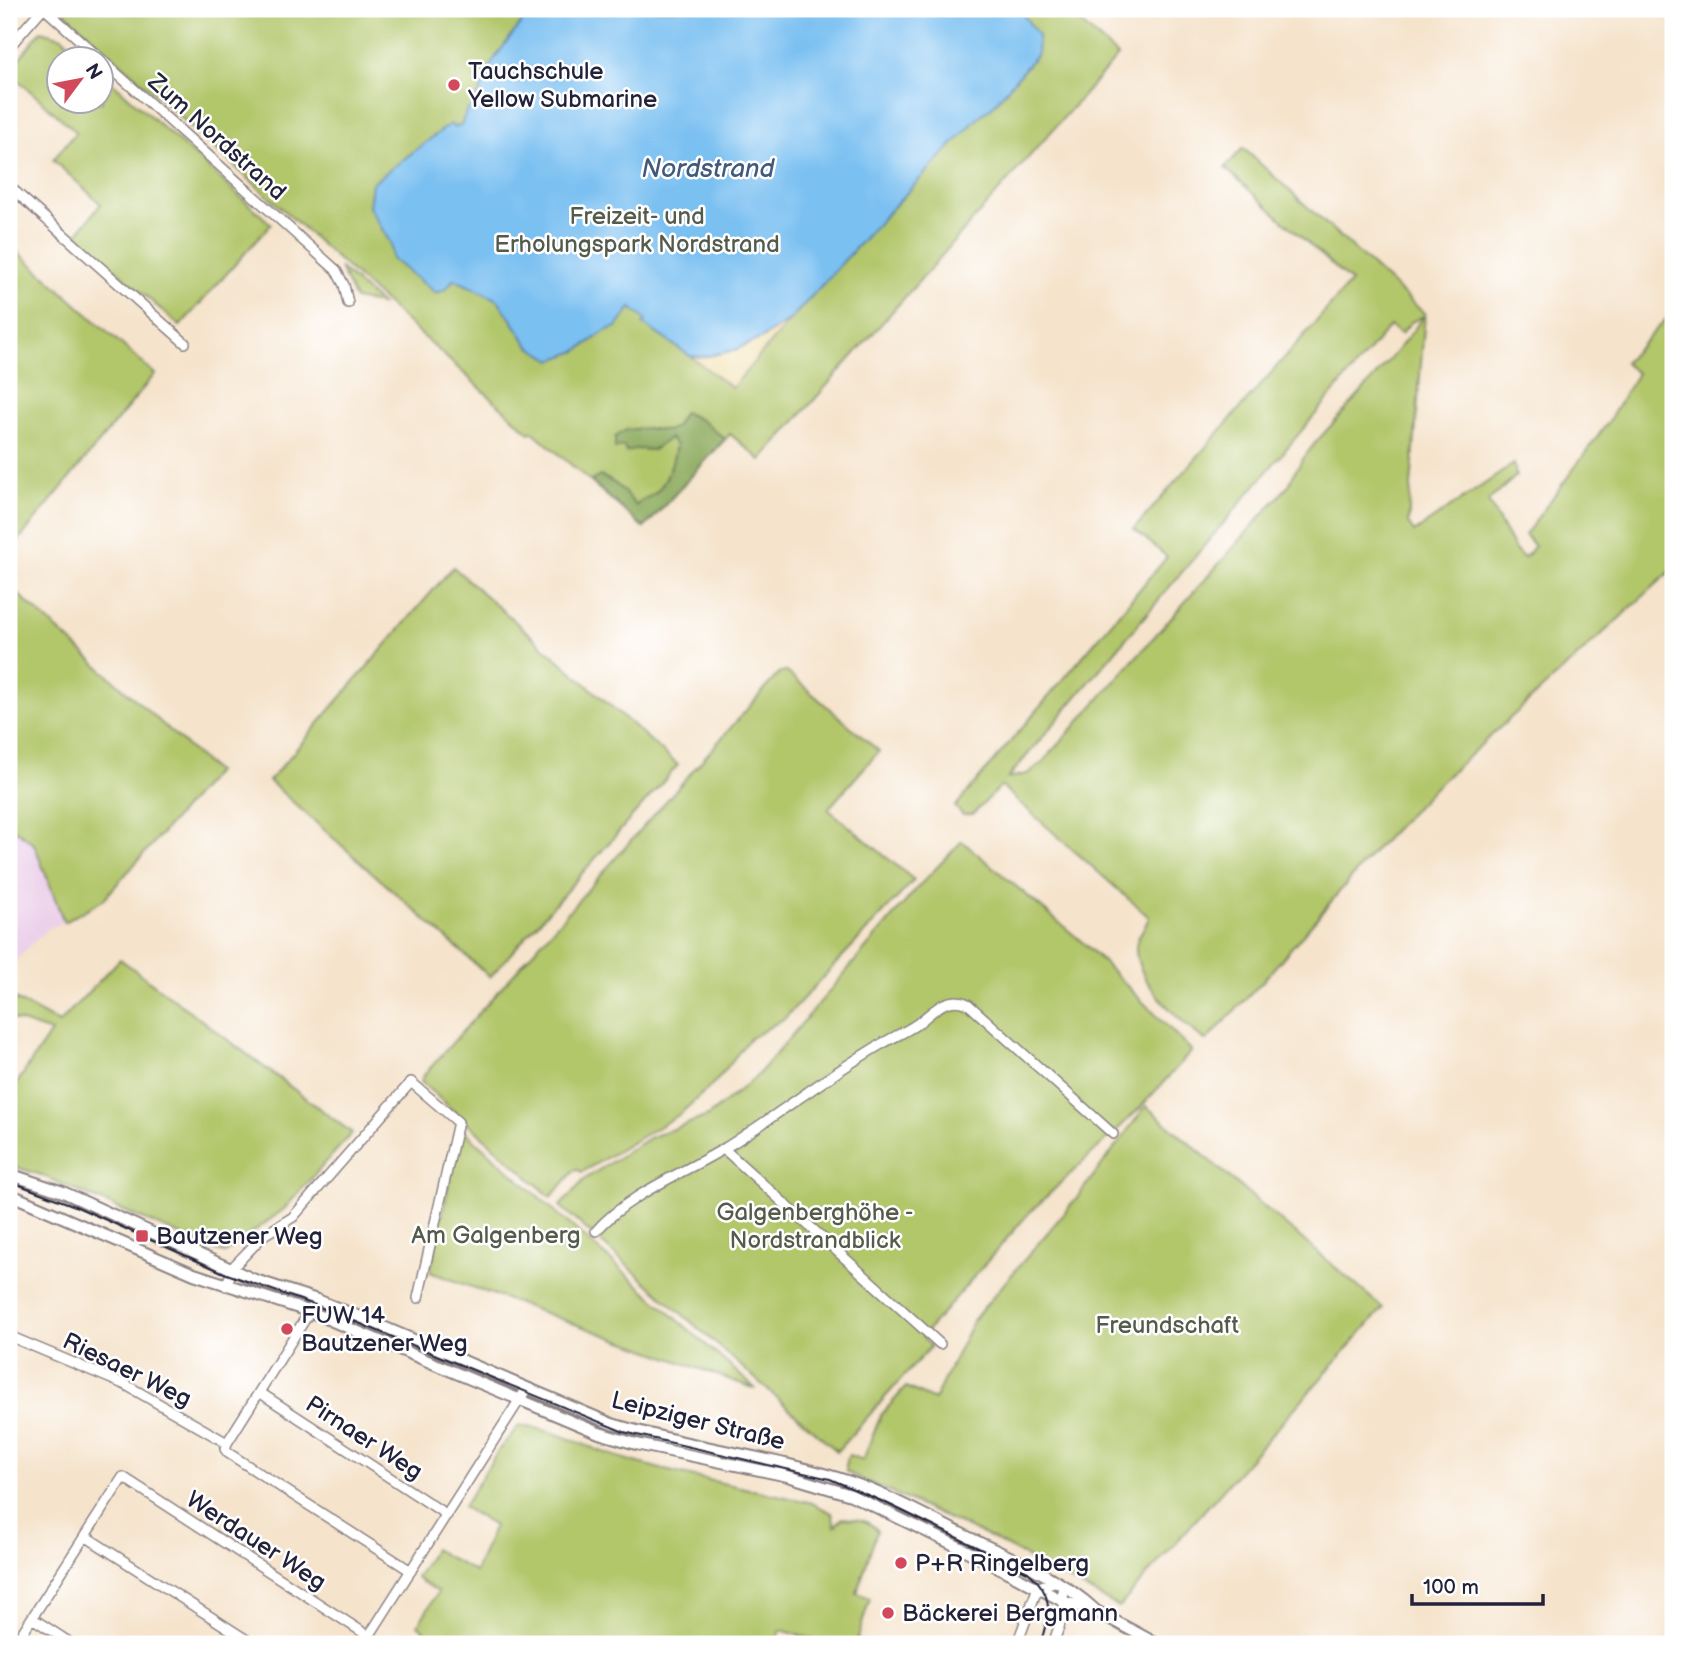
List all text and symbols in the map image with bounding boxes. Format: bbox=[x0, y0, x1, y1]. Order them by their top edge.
north arrow bbox=[46, 46, 116, 116]
place label: Tauchschule Yellow Submarine bbox=[467, 57, 657, 114]
text: N bbox=[80, 60, 107, 84]
street label: Zum Nordstrand bbox=[141, 67, 292, 207]
marker: Tauchschule Yellow Submarine bbox=[446, 77, 462, 93]
water label: Nordstrand bbox=[641, 154, 776, 185]
park label: Freizeit- und Erholungspark Nordstrand bbox=[494, 202, 780, 259]
park label: Galgenberghöhe - Nordstrandblick bbox=[716, 1198, 914, 1255]
park label: Am Galgenberg bbox=[411, 1221, 581, 1250]
place label: Bautzener Weg bbox=[156, 1222, 323, 1251]
marker: Bautzener Weg bbox=[134, 1228, 150, 1244]
place label: FUW 14 Bautzener Weg bbox=[301, 1301, 468, 1358]
park label: Freundschaft bbox=[1095, 1311, 1239, 1340]
marker: FUW 14 Bautzener Weg bbox=[279, 1321, 295, 1337]
street label: Riesaer Weg bbox=[58, 1326, 196, 1414]
street label: Leipziger Straße bbox=[608, 1385, 788, 1457]
street label: Pirnaer Weg bbox=[300, 1389, 428, 1487]
street label: Werdauer Weg bbox=[181, 1485, 331, 1597]
place label: P+R Ringelberg bbox=[915, 1549, 1089, 1578]
marker: P+R Ringelberg bbox=[893, 1555, 909, 1571]
scale bar bbox=[1412, 1562, 1544, 1606]
text: 100 m bbox=[1423, 1575, 1479, 1600]
place label: Bäckerei Bergmann bbox=[902, 1599, 1118, 1628]
marker: Bäckerei Bergmann bbox=[880, 1605, 896, 1621]

